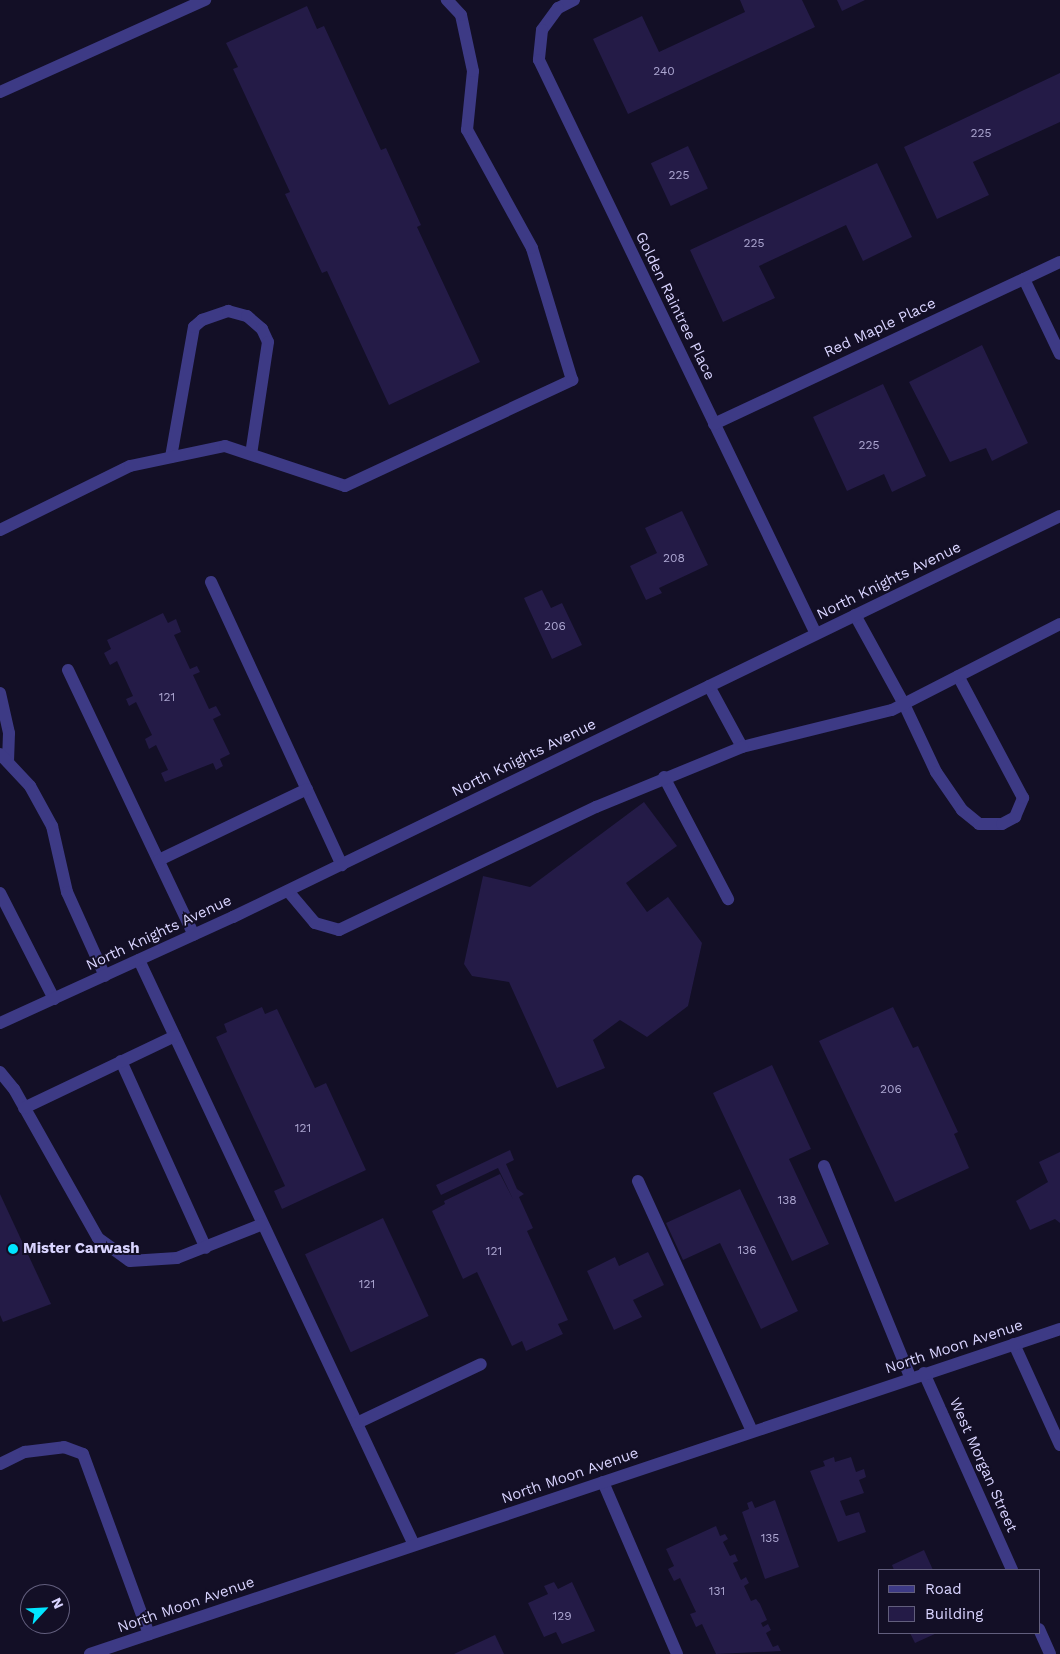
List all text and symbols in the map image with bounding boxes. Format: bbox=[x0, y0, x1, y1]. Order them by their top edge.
house number: 240 bbox=[653, 65, 675, 79]
house number: 225 bbox=[971, 127, 991, 141]
house number: 225 bbox=[669, 169, 689, 183]
street label: Golden Raintree Place bbox=[631, 229, 719, 383]
house number: 225 bbox=[744, 237, 764, 251]
street label: Red Maple Place bbox=[821, 294, 939, 362]
house number: 225 bbox=[859, 439, 879, 453]
street label: North Knights Avenue bbox=[814, 538, 964, 624]
house number: 208 bbox=[663, 552, 685, 566]
house number: 206 bbox=[544, 620, 566, 634]
house number: 121 bbox=[159, 691, 175, 705]
street label: North Knights Avenue bbox=[449, 715, 599, 801]
street label: North Knights Avenue bbox=[83, 891, 235, 975]
house number: 206 bbox=[880, 1083, 902, 1097]
house number: 121 bbox=[295, 1122, 311, 1136]
house number: 138 bbox=[777, 1194, 797, 1208]
place label: Mister Carwash bbox=[23, 1240, 140, 1258]
marker: Mister Carwash bbox=[7, 1243, 19, 1255]
house number: 136 bbox=[738, 1244, 756, 1258]
house number: 121 bbox=[486, 1245, 502, 1259]
house number: 121 bbox=[359, 1278, 375, 1292]
street label: North Moon Avenue bbox=[883, 1316, 1025, 1378]
street label: West Morgan Street bbox=[945, 1395, 1021, 1535]
street label: North Moon Avenue bbox=[499, 1444, 641, 1508]
house number: 135 bbox=[761, 1532, 779, 1546]
legend bbox=[878, 1569, 1040, 1634]
street label: North Moon Avenue bbox=[115, 1573, 257, 1637]
text: Road bbox=[925, 1580, 962, 1598]
north arrow bbox=[20, 1584, 70, 1634]
house number: 131 bbox=[709, 1585, 725, 1599]
text: N bbox=[48, 1595, 67, 1611]
text: Building bbox=[925, 1605, 983, 1623]
house number: 129 bbox=[552, 1610, 572, 1624]

